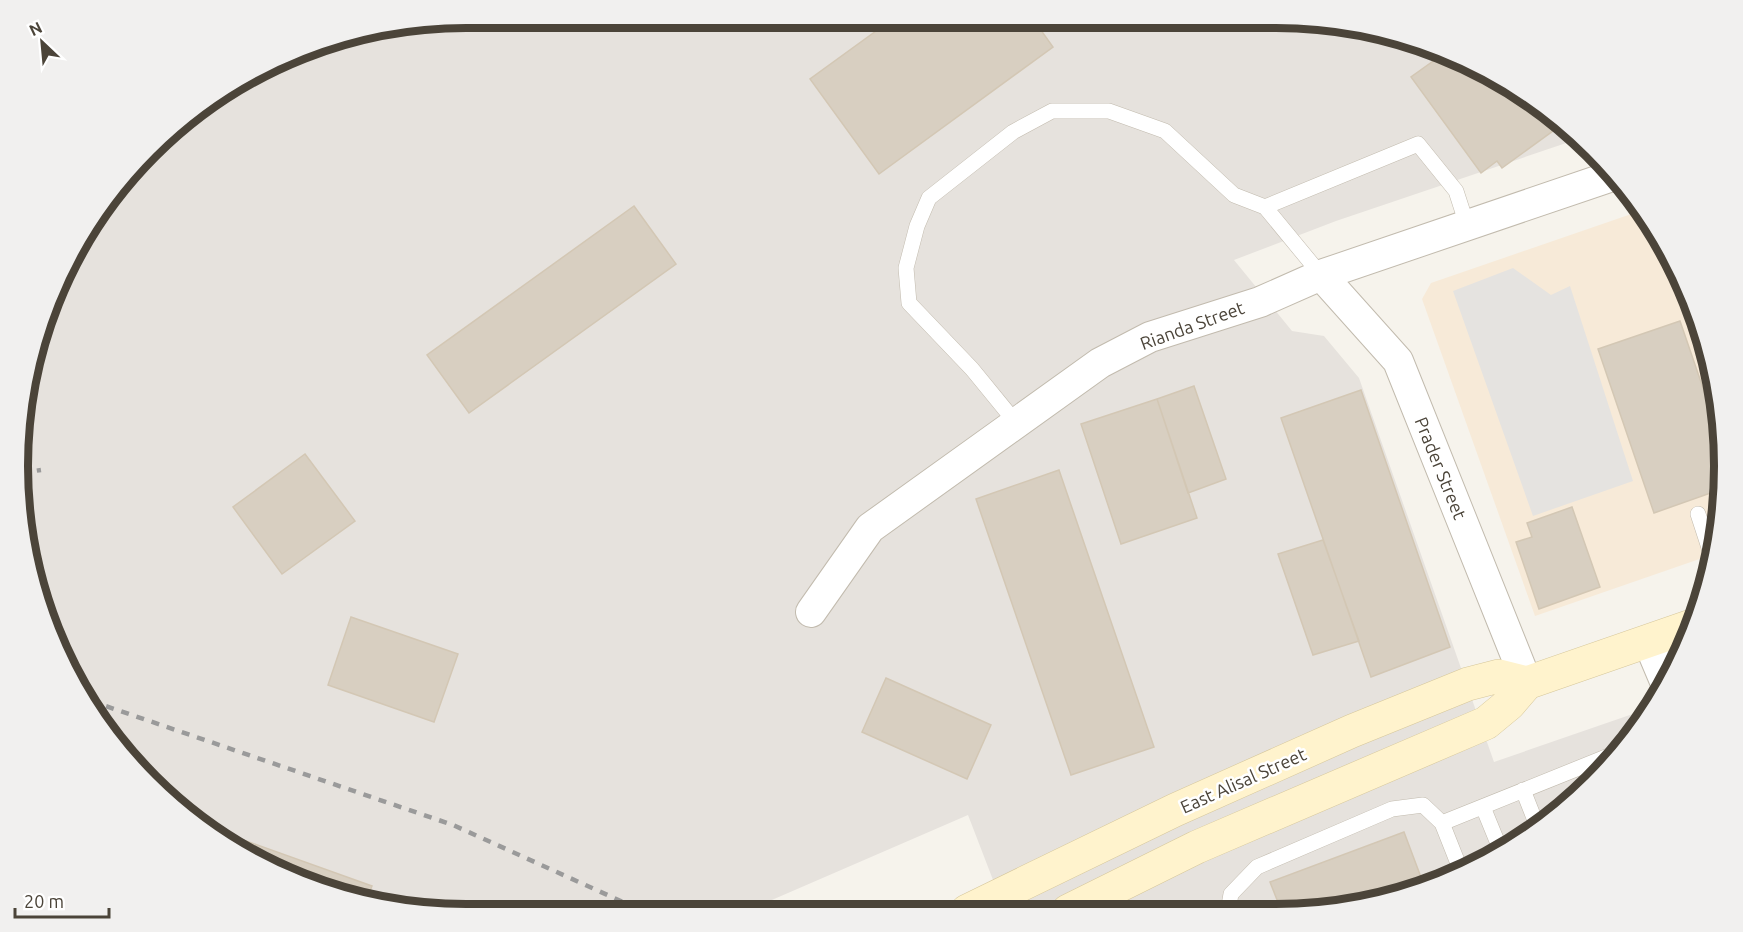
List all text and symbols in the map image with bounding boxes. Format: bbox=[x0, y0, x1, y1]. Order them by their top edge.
north arrow bbox=[12, 12, 72, 72]
text: N bbox=[26, 18, 45, 39]
street label: Rianda Street bbox=[1137, 297, 1247, 353]
street label: Prader Street bbox=[1411, 414, 1471, 522]
street label: East Alisal Street bbox=[1177, 743, 1309, 817]
scale bar bbox=[15, 881, 110, 919]
text: 20 m bbox=[24, 891, 64, 911]

